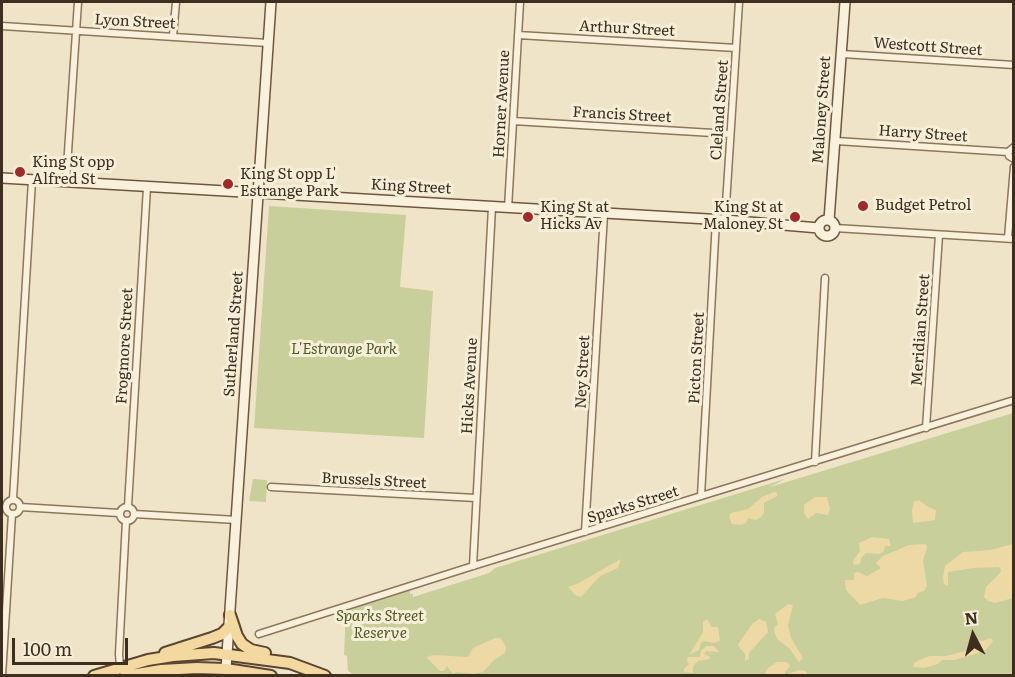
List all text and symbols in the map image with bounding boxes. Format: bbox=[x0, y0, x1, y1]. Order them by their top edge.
street label: Lyon Street bbox=[94, 11, 176, 33]
street label: Arthur Street bbox=[579, 18, 675, 40]
street label: Westcott Street bbox=[873, 34, 983, 60]
street label: Horner Avenue bbox=[490, 49, 514, 159]
street label: Maloney Street bbox=[809, 55, 835, 165]
street label: Cleland Street bbox=[708, 59, 732, 161]
street label: Francis Street bbox=[572, 103, 672, 127]
street label: Harry Street bbox=[878, 122, 968, 146]
place label: King St opp Alfred St bbox=[32, 154, 114, 189]
marker: King St opp Alfred St bbox=[13, 165, 27, 179]
place label: King St opp L' Estrange Park bbox=[240, 166, 339, 201]
street label: King Street bbox=[370, 176, 452, 198]
marker: King St opp L' Estrange Park bbox=[221, 177, 235, 191]
place label: Budget Petrol bbox=[875, 197, 971, 215]
place label: King St at Hicks Av bbox=[540, 199, 609, 234]
place label: King St at Maloney St bbox=[703, 199, 783, 234]
marker: Budget Petrol bbox=[856, 199, 870, 213]
marker: King St at Hicks Av bbox=[521, 210, 535, 224]
marker: King St at Maloney St bbox=[788, 210, 802, 224]
street label: Sutherland Street bbox=[221, 270, 247, 398]
street label: Meridian Street bbox=[908, 273, 934, 387]
street label: Frogmore Street bbox=[113, 287, 137, 405]
street label: Picton Street bbox=[686, 312, 708, 404]
street label: Ney Street bbox=[572, 335, 594, 409]
street label: Hicks Avenue bbox=[458, 337, 482, 435]
park label: L'Estrange Park bbox=[291, 341, 397, 359]
street label: Brussels Street bbox=[321, 469, 427, 493]
street label: Sparks Street bbox=[585, 483, 681, 527]
text: N bbox=[963, 604, 979, 630]
north arrow bbox=[943, 605, 1003, 665]
park label: Sparks Street Reserve bbox=[336, 608, 424, 643]
scale bar bbox=[15, 626, 130, 664]
text: 100 m bbox=[23, 635, 72, 662]

